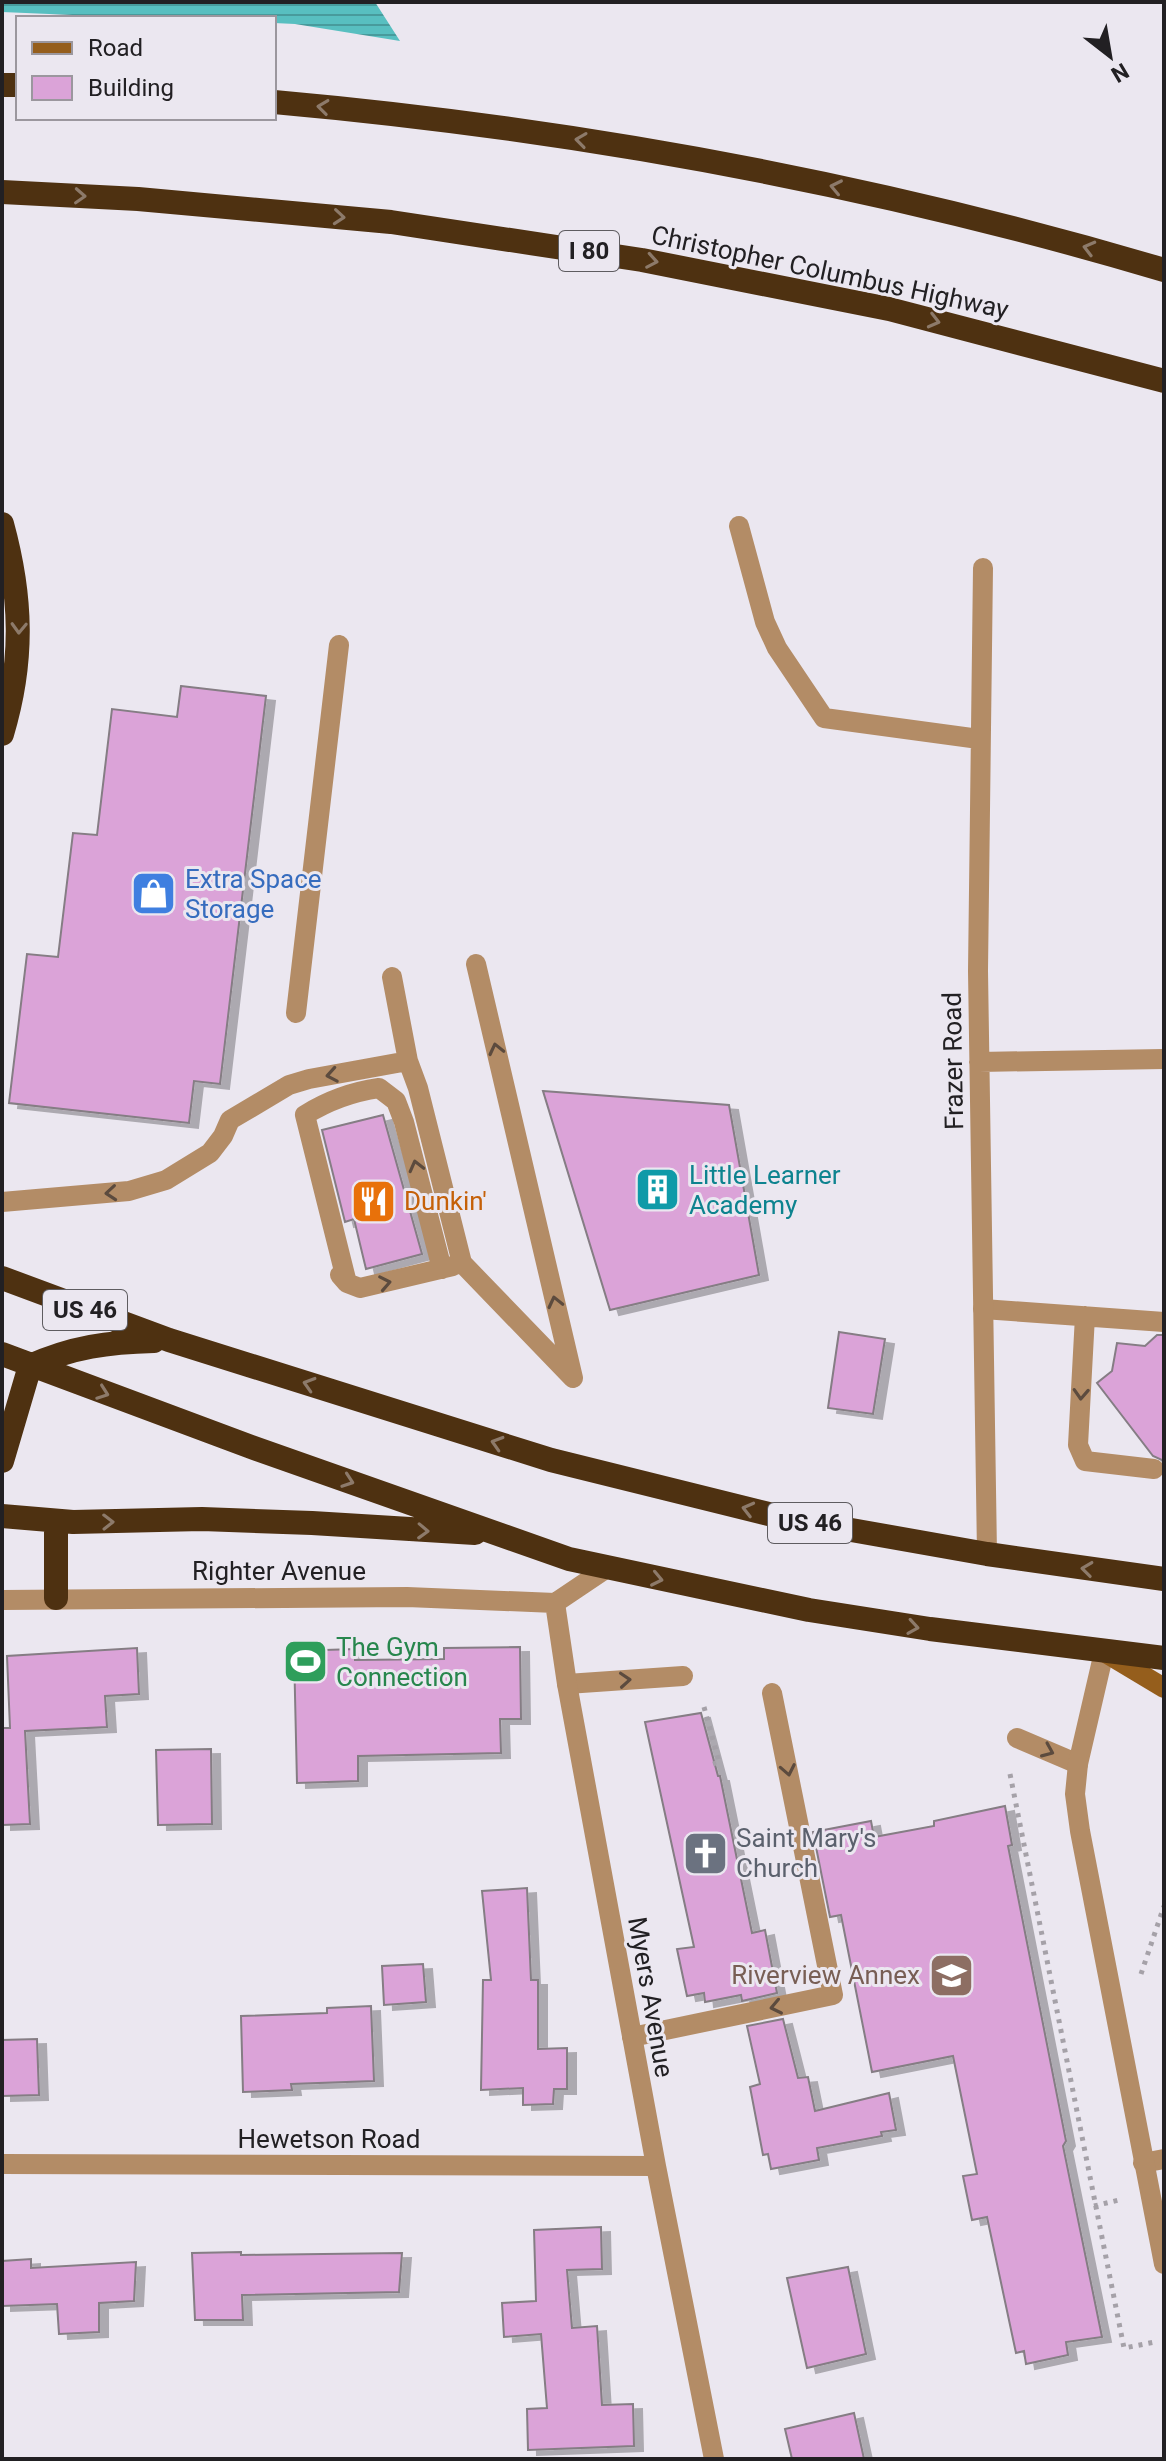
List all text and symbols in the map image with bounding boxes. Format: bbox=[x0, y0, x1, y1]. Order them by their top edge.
legend bbox=[16, 16, 276, 120]
north arrow bbox=[1070, 16, 1150, 96]
text: Road bbox=[88, 34, 143, 62]
text: N bbox=[1107, 58, 1133, 87]
text: Building bbox=[88, 74, 174, 102]
one-way arrow bbox=[316, 99, 330, 116]
one-way arrow bbox=[574, 133, 588, 150]
one-way arrow bbox=[830, 180, 843, 197]
one-way arrow bbox=[74, 187, 87, 204]
one-way arrow bbox=[333, 209, 346, 226]
street label: Christopher Columbus Highway bbox=[649, 219, 1011, 325]
road number: I 80 bbox=[559, 231, 619, 271]
one-way arrow bbox=[1083, 241, 1097, 258]
one-way arrow bbox=[645, 252, 659, 269]
one-way arrow bbox=[926, 311, 940, 328]
one-way arrow bbox=[10, 622, 27, 635]
place label: Extra Space Storage bbox=[185, 864, 322, 924]
shop icon: Extra Space Storage bbox=[130, 870, 178, 918]
street label: Frazer Road bbox=[937, 992, 969, 1130]
one-way arrow bbox=[488, 1042, 505, 1056]
one-way arrow bbox=[325, 1065, 338, 1082]
one-way arrow bbox=[409, 1160, 426, 1173]
place label: Little Learner Academy bbox=[689, 1160, 841, 1220]
building icon: Little Learner Academy bbox=[634, 1166, 682, 1214]
restaurant icon: Dunkin' bbox=[349, 1177, 397, 1225]
one-way arrow bbox=[104, 1184, 117, 1201]
place label: Dunkin' bbox=[404, 1186, 487, 1216]
one-way arrow bbox=[378, 1275, 391, 1292]
road number: US 46 bbox=[43, 1290, 127, 1330]
one-way arrow bbox=[547, 1295, 564, 1309]
one-way arrow bbox=[303, 1377, 316, 1393]
one-way arrow bbox=[95, 1383, 109, 1399]
one-way arrow bbox=[1073, 1388, 1090, 1401]
one-way arrow bbox=[490, 1436, 504, 1452]
one-way arrow bbox=[340, 1471, 354, 1487]
one-way arrow bbox=[742, 1501, 755, 1518]
road number: US 46 bbox=[768, 1503, 852, 1543]
one-way arrow bbox=[102, 1513, 115, 1530]
one-way arrow bbox=[417, 1523, 430, 1540]
street label: Righter Avenue bbox=[192, 1556, 366, 1586]
one-way arrow bbox=[1080, 1561, 1093, 1578]
one-way arrow bbox=[650, 1570, 664, 1587]
one-way arrow bbox=[906, 1617, 920, 1634]
place label: The Gym Connection bbox=[336, 1632, 468, 1692]
sports icon: The Gym Connection bbox=[281, 1638, 329, 1686]
one-way arrow bbox=[619, 1672, 632, 1689]
one-way arrow bbox=[1039, 1741, 1054, 1757]
one-way arrow bbox=[778, 1763, 795, 1776]
place label: Saint Mary's Church bbox=[736, 1823, 877, 1883]
church icon: Saint Mary's Church bbox=[681, 1829, 729, 1877]
street label: Myers Avenue bbox=[622, 1914, 680, 2080]
school or university icon: Riverview Annex bbox=[927, 1951, 975, 1999]
place label: Riverview Annex bbox=[731, 1960, 920, 1990]
one-way arrow bbox=[770, 1998, 783, 2015]
street label: Hewetson Road bbox=[238, 2124, 420, 2154]

